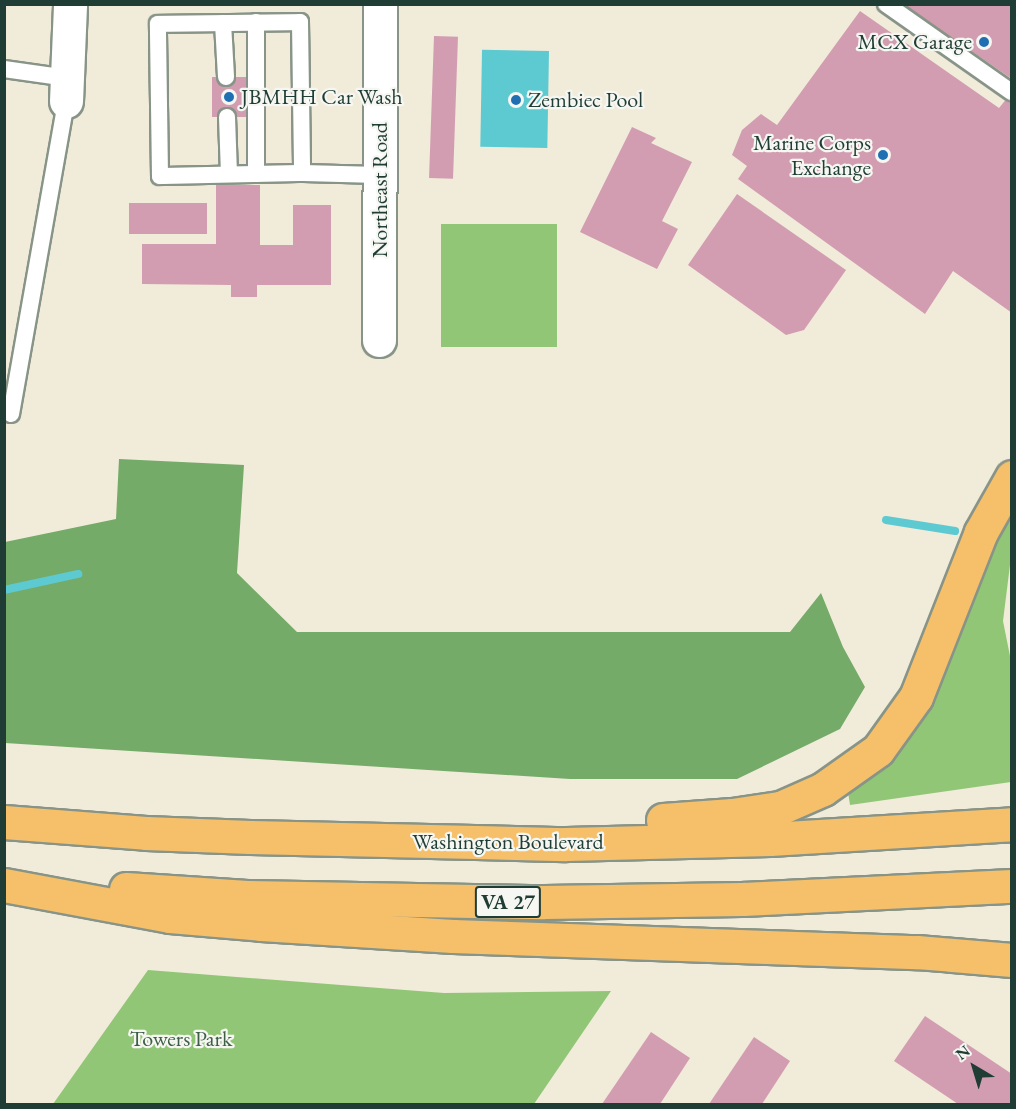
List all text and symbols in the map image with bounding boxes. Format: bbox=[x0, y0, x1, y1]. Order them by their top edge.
place label: MCX Garage bbox=[858, 29, 972, 55]
marker: MCX Garage bbox=[977, 35, 991, 49]
place label: JBMHH Car Wash bbox=[241, 84, 403, 110]
place label: Zembiec Pool bbox=[528, 87, 643, 113]
marker: JBMHH Car Wash bbox=[222, 90, 236, 104]
marker: Zembiec Pool bbox=[509, 93, 523, 107]
street label: Northeast Road bbox=[367, 122, 393, 258]
place label: Marine Corps Exchange bbox=[753, 129, 871, 180]
marker: Marine Corps Exchange bbox=[876, 148, 890, 162]
street label: Washington Boulevard bbox=[412, 829, 604, 855]
road number: VA 27 bbox=[474, 884, 542, 920]
park label: Towers Park bbox=[130, 1026, 232, 1052]
north arrow bbox=[944, 1037, 1004, 1097]
text: N bbox=[951, 1040, 974, 1065]

